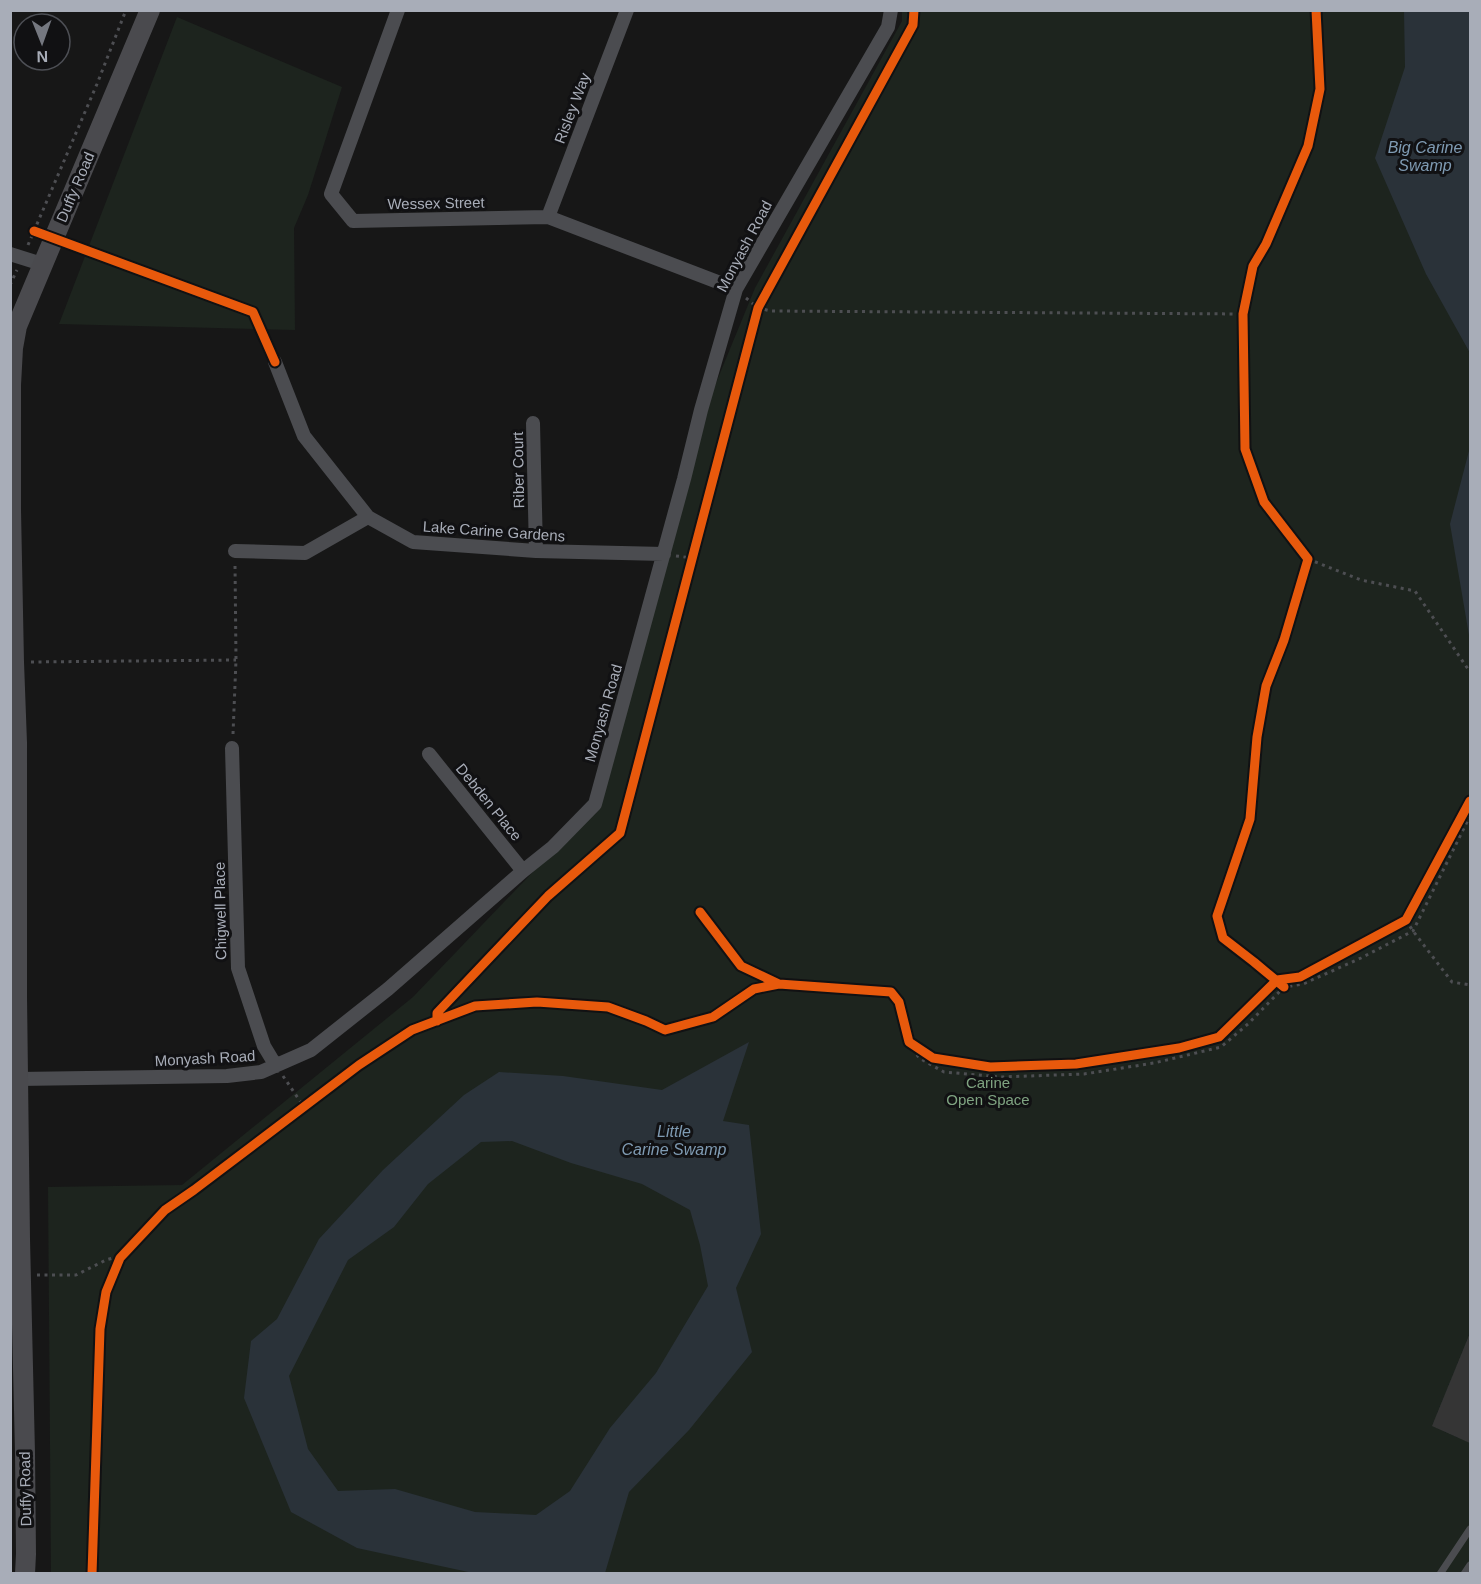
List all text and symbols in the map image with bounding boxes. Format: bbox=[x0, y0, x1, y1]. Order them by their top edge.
north arrow bbox=[12, 12, 72, 72]
text: N bbox=[36, 48, 48, 65]
street label: Risley Way bbox=[551, 70, 593, 146]
water label: Big Carine Swamp bbox=[1388, 139, 1462, 174]
street label: Duffy Road bbox=[53, 149, 97, 225]
street label: Wessex Street bbox=[387, 194, 486, 212]
street label: Monyash Road bbox=[713, 197, 775, 295]
street label: Riber Court bbox=[509, 431, 527, 508]
street label: Lake Carine Gardens bbox=[422, 518, 566, 544]
street label: Monyash Road bbox=[581, 662, 625, 764]
street label: Debden Place bbox=[453, 760, 525, 844]
street label: Chigwell Place bbox=[211, 862, 229, 960]
street label: Monyash Road bbox=[154, 1047, 256, 1069]
park label: Carine Open Space bbox=[946, 1074, 1030, 1108]
water label: Little Carine Swamp bbox=[622, 1123, 727, 1158]
street label: Duffy Road bbox=[16, 1451, 34, 1527]

